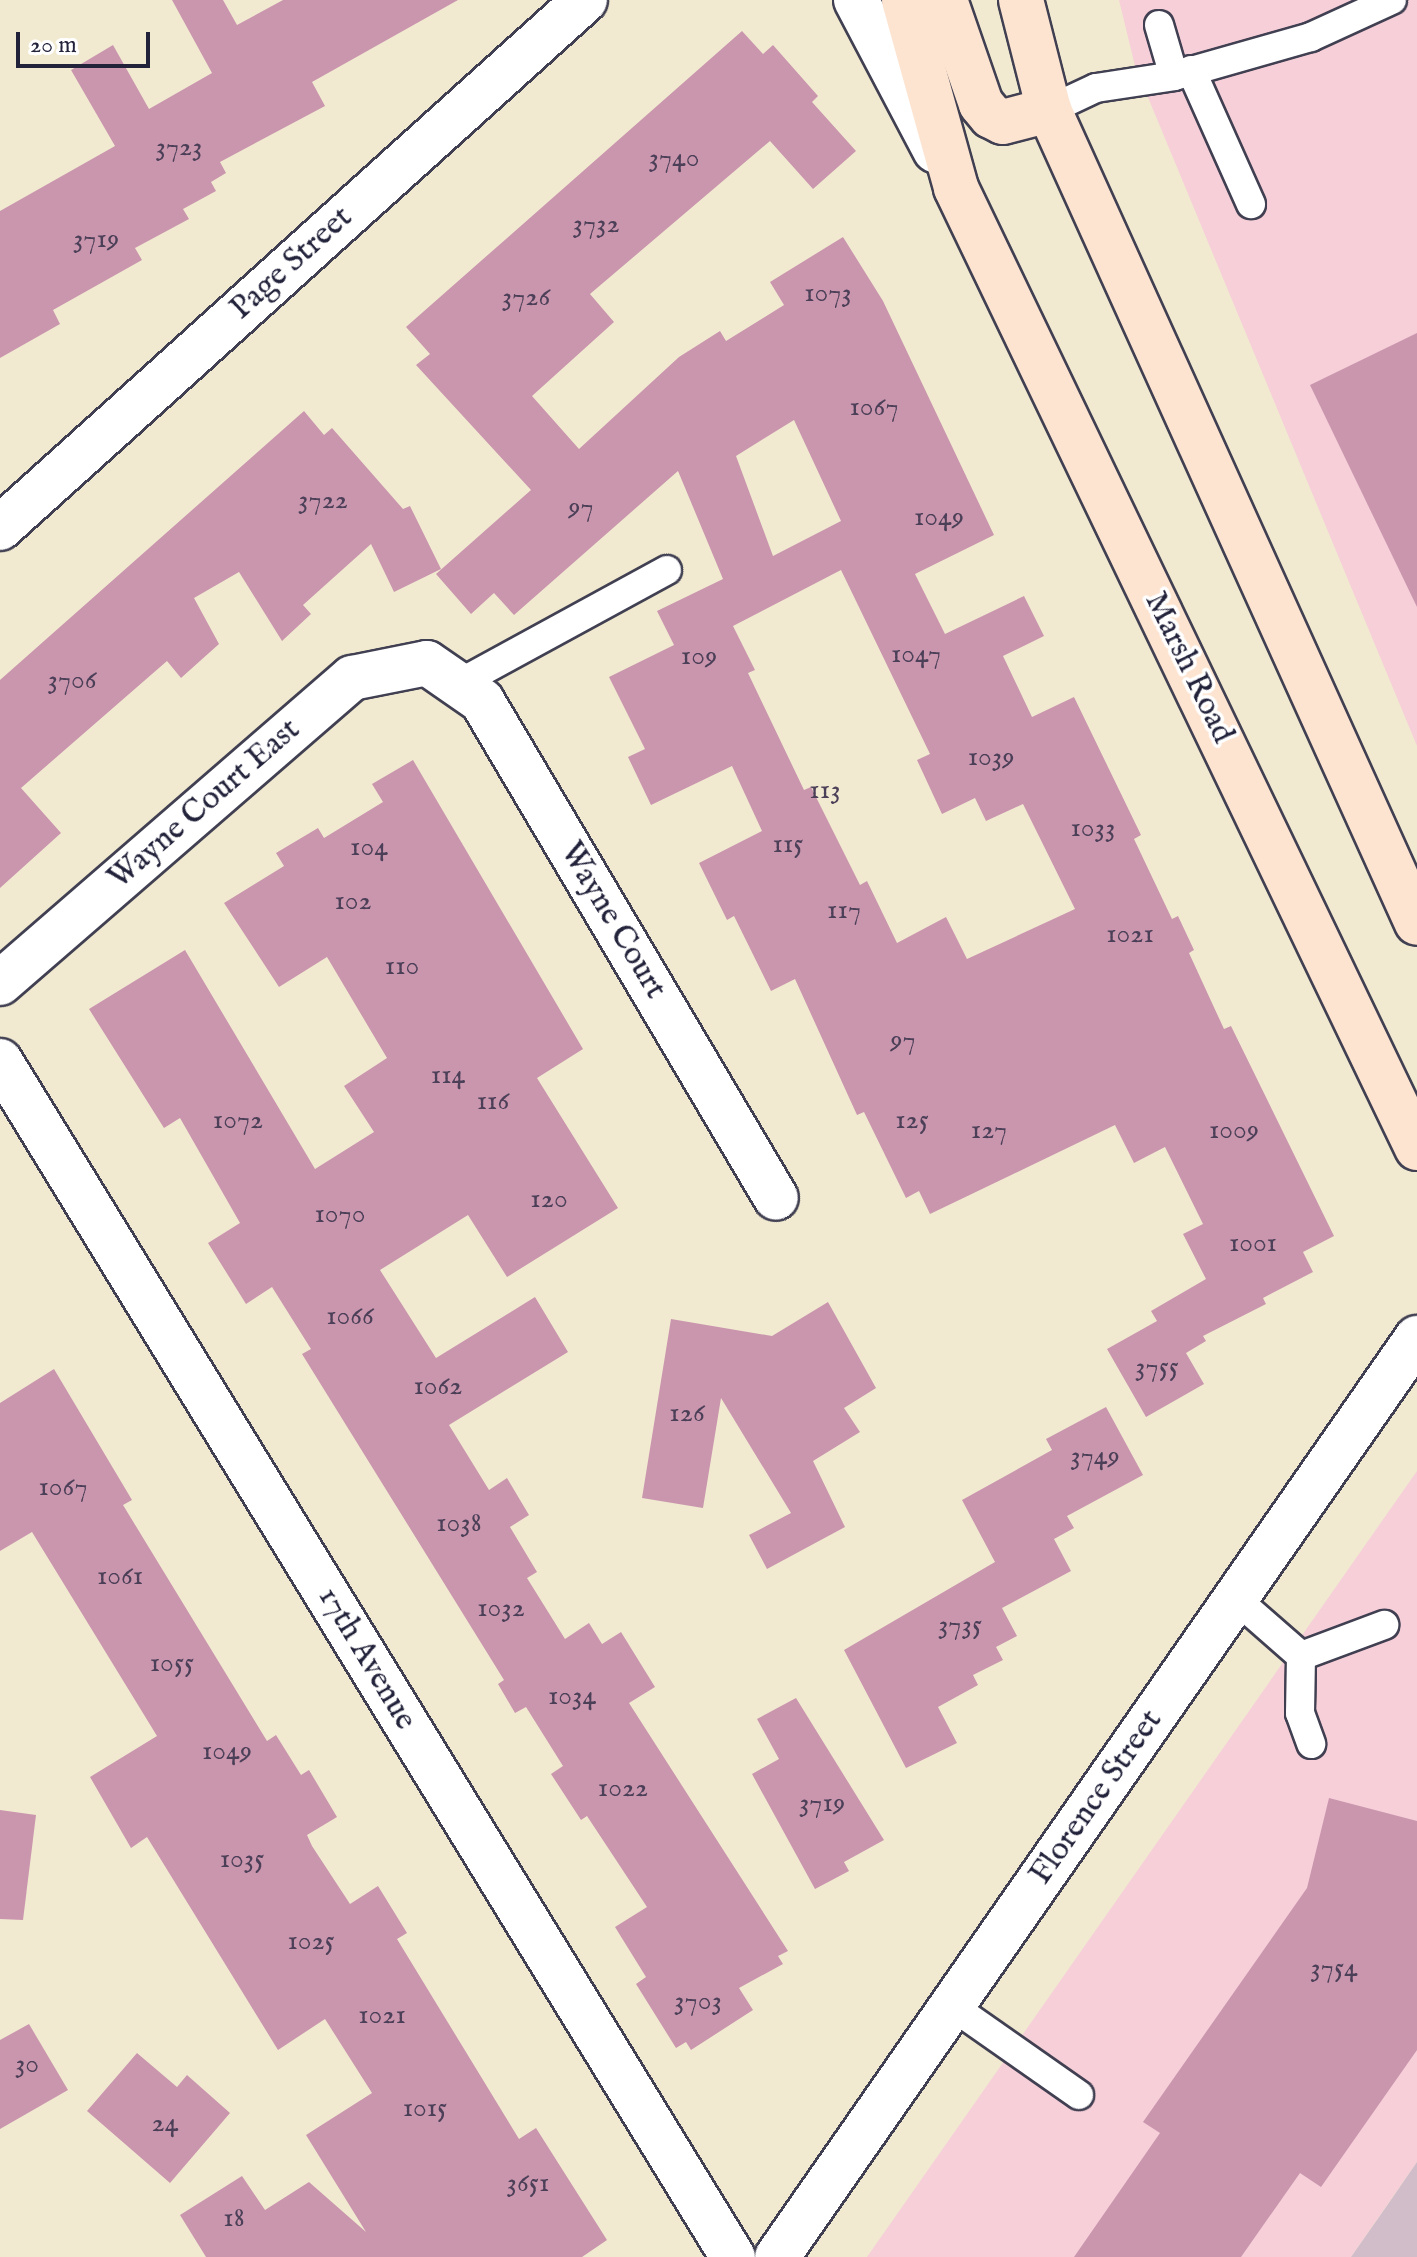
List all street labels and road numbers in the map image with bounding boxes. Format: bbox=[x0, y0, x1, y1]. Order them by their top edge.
street label: Page Street bbox=[223, 199, 361, 329]
street label: Marsh Road bbox=[1135, 586, 1241, 750]
street label: Wayne Court East bbox=[101, 711, 309, 899]
street label: Wayne Court bbox=[550, 836, 674, 1006]
street label: 17th Avenue bbox=[308, 1581, 424, 1737]
street label: Florence Street bbox=[1023, 1703, 1171, 1893]

